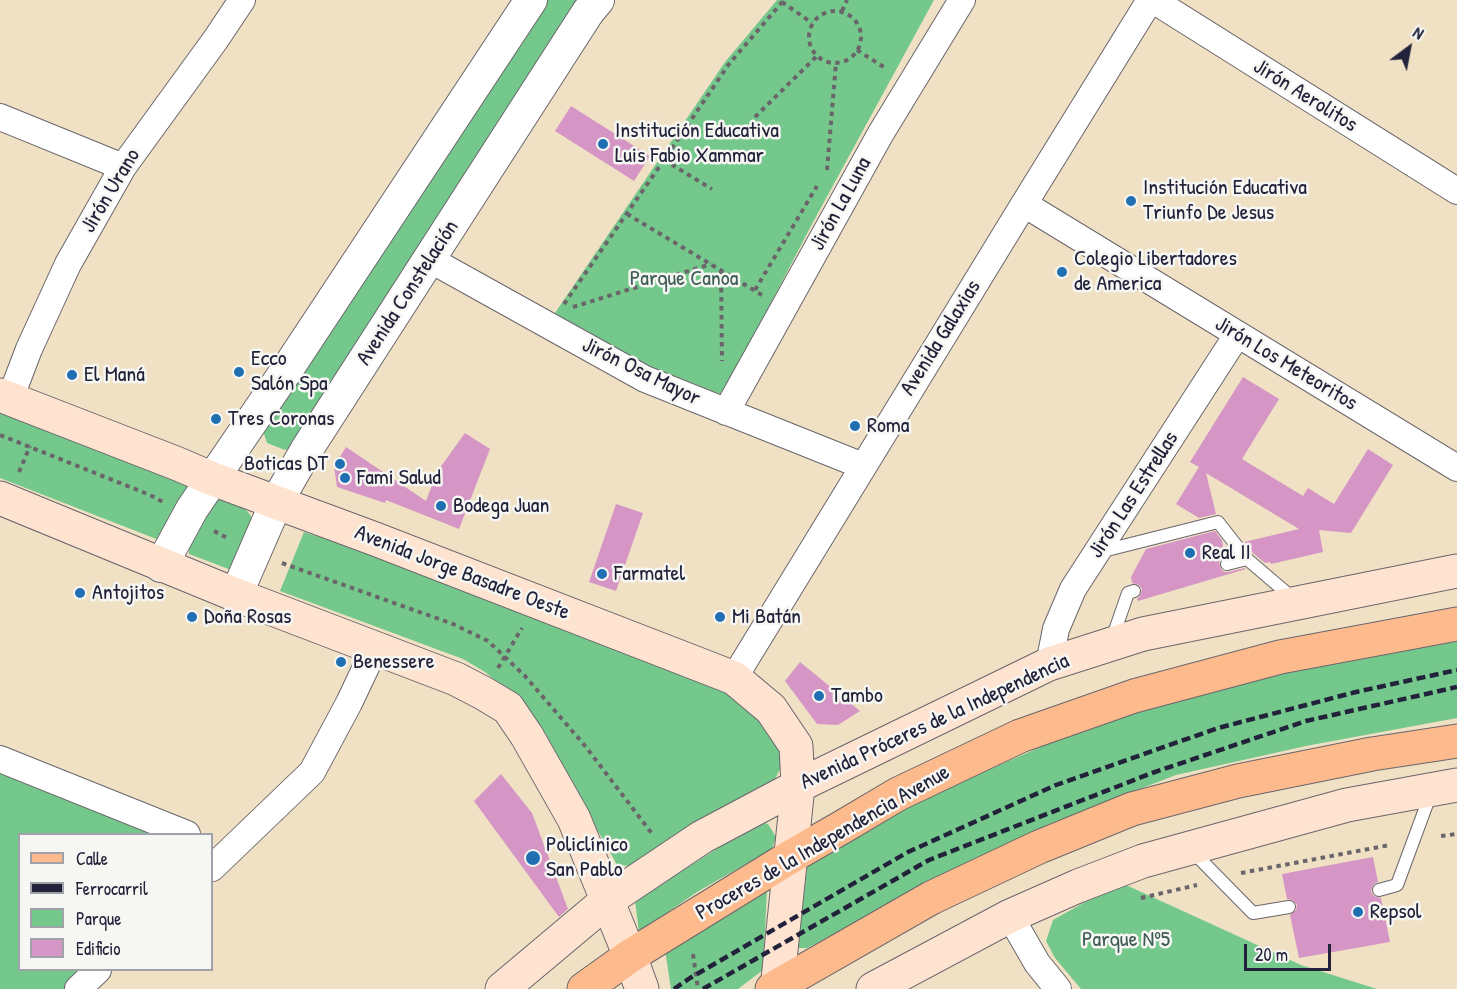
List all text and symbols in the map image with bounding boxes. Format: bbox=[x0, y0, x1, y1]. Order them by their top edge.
north arrow bbox=[1379, 18, 1439, 78]
text: N bbox=[1409, 21, 1428, 44]
street label: Jirón Aerolitos bbox=[1248, 54, 1362, 138]
place label: Institución Educativa Luis Fabio Xammar bbox=[615, 118, 779, 170]
marker: Institución Educativa Luis Fabio Xammar bbox=[596, 137, 610, 151]
street label: Jirón Urano bbox=[76, 144, 146, 238]
street label: Jirón La Luna bbox=[805, 153, 877, 255]
place label: Institución Educativa Triunfo De Jesus bbox=[1143, 175, 1307, 226]
marker: Institución Educativa Triunfo De Jesus bbox=[1124, 194, 1138, 208]
street label: Avenida Constelación bbox=[351, 215, 465, 371]
place label: Colegio Libertadores de America bbox=[1074, 246, 1237, 298]
marker: Colegio Libertadores de America bbox=[1055, 265, 1069, 279]
park label: Parque Canoa bbox=[630, 266, 738, 292]
street label: Avenida Galaxias bbox=[895, 275, 987, 401]
street label: Jirón Los Meteoritos bbox=[1210, 311, 1362, 417]
street label: Jirón Osa Mayor bbox=[578, 332, 704, 412]
place label: Ecco Salón Spa bbox=[251, 346, 328, 398]
place label: El Maná bbox=[84, 362, 145, 388]
marker: Ecco Salón Spa bbox=[232, 365, 246, 379]
marker: El Maná bbox=[65, 368, 79, 382]
place label: Tres Coronas bbox=[228, 406, 334, 432]
marker: Tres Coronas bbox=[209, 412, 223, 426]
place label: Roma bbox=[867, 413, 909, 439]
marker: Roma bbox=[848, 419, 862, 433]
street label: Jirón Las Estrellas bbox=[1083, 427, 1185, 563]
place label: Boticas DT bbox=[244, 451, 328, 477]
marker: Boticas DT bbox=[333, 457, 347, 471]
place label: Fami Salud bbox=[357, 465, 441, 491]
marker: Fami Salud bbox=[338, 471, 352, 485]
place label: Bodega Juan bbox=[453, 493, 549, 519]
marker: Bodega Juan bbox=[434, 499, 448, 513]
street label: Avenida Jorge Basadre Oeste bbox=[351, 520, 573, 626]
place label: Real II bbox=[1202, 540, 1251, 566]
marker: Real II bbox=[1183, 546, 1197, 560]
place label: Farmatel bbox=[614, 561, 685, 587]
marker: Farmatel bbox=[595, 567, 609, 581]
place label: Antojitos bbox=[92, 580, 164, 606]
marker: Antojitos bbox=[73, 586, 87, 600]
place label: Doña Rosas bbox=[204, 604, 291, 630]
place label: Mi Batán bbox=[732, 604, 801, 630]
marker: Doña Rosas bbox=[185, 610, 199, 624]
marker: Mi Batán bbox=[713, 610, 727, 624]
street label: Avenida Próceres de la Independencia bbox=[797, 648, 1073, 796]
place label: Benessere bbox=[353, 649, 435, 675]
marker: Benessere bbox=[334, 655, 348, 669]
place label: Tambo bbox=[831, 683, 883, 709]
marker: Tambo bbox=[812, 689, 826, 703]
street label: Proceres de la Independencia Avenue bbox=[691, 759, 955, 927]
place label: Policlínico San Pablo bbox=[546, 832, 628, 884]
legend bbox=[18, 833, 213, 971]
text: Calle bbox=[76, 846, 108, 871]
marker: Policlínico San Pablo bbox=[524, 849, 542, 867]
text: Ferrocarril bbox=[76, 876, 148, 901]
place label: Repsol bbox=[1370, 899, 1421, 925]
marker: Repsol bbox=[1351, 905, 1365, 919]
text: Parque bbox=[76, 906, 121, 931]
park label: Parque Nº5 bbox=[1082, 927, 1170, 953]
scale bar bbox=[1247, 932, 1334, 970]
text: Edificio bbox=[76, 936, 120, 961]
text: 20 m bbox=[1255, 942, 1288, 967]

